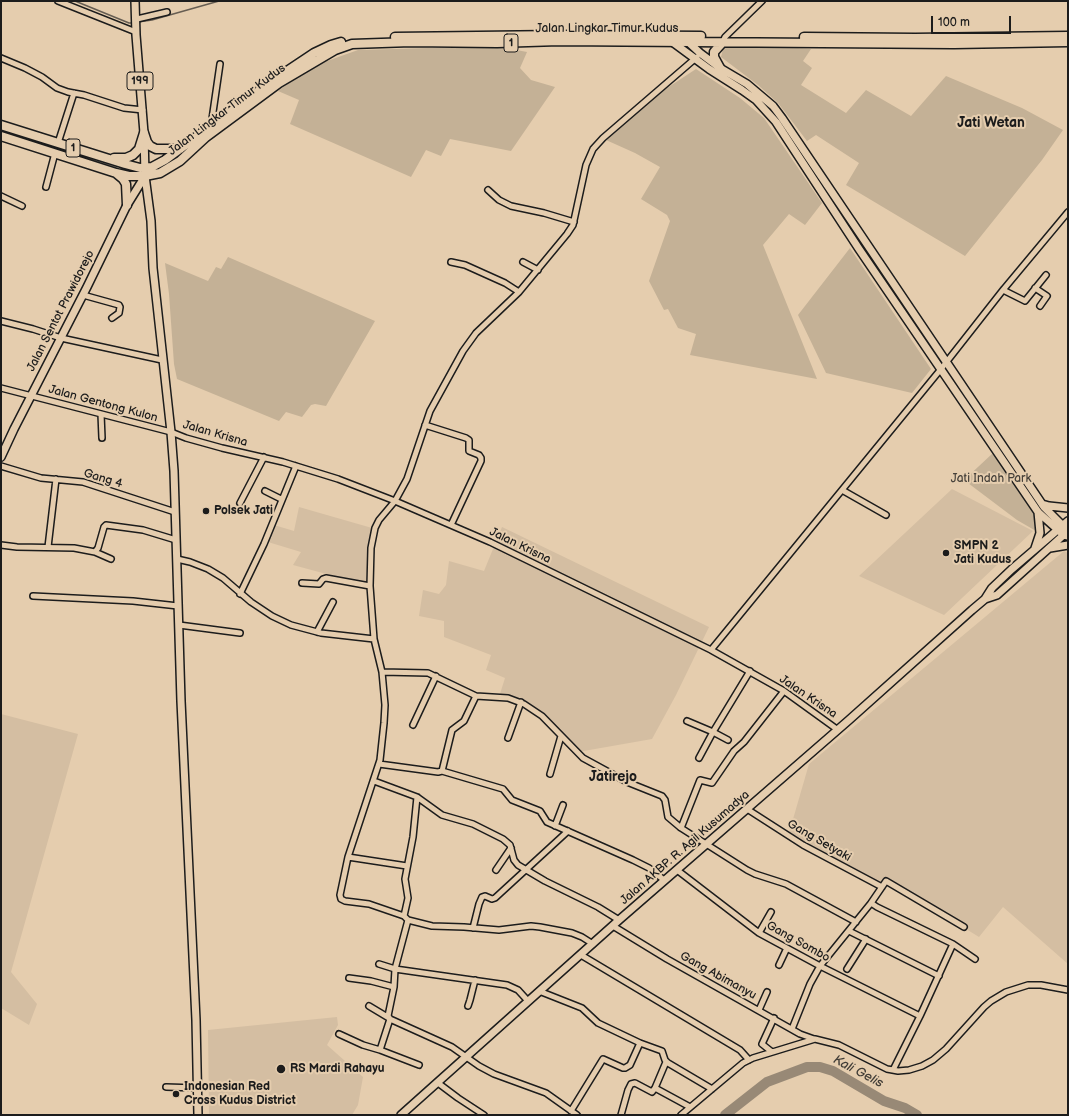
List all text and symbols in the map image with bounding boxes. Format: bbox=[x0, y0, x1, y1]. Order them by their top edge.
scale bar bbox=[933, 8, 1013, 34]
text: 100 m bbox=[938, 15, 970, 30]
street label: Jalan Lingkar Timur Kudus bbox=[535, 22, 679, 36]
road number: 1 bbox=[504, 34, 518, 52]
street label: Jalan Lingkar Timur Kudus bbox=[166, 61, 288, 159]
road number: 199 bbox=[127, 72, 153, 90]
district label: Jati Wetan bbox=[957, 115, 1025, 131]
road number: 1 bbox=[66, 139, 80, 157]
street label: Jalan Sentot Prawidorejo bbox=[24, 248, 98, 374]
street label: Jalan Gentong Kulon bbox=[47, 382, 159, 426]
street label: Jalan Krisna bbox=[181, 418, 249, 450]
street label: Gang 4 bbox=[82, 466, 124, 492]
park label: Jati Indah Park bbox=[951, 472, 1031, 486]
place label: Polsek Jati bbox=[214, 504, 273, 518]
marker: Polsek Jati bbox=[201, 506, 211, 516]
street label: Jalan Krisna bbox=[487, 525, 553, 567]
place label: SMPN 2 Jati Kudus bbox=[954, 539, 1011, 567]
marker: SMPN 2 Jati Kudus bbox=[941, 548, 951, 558]
street label: Jalan Krisna bbox=[776, 672, 840, 722]
district label: Jatirejo bbox=[589, 769, 637, 785]
street label: Jalan AKBP. R. Agil Kusumadya bbox=[617, 788, 753, 908]
street label: Gang Setyaki bbox=[784, 817, 854, 865]
street label: Gang Sombo bbox=[764, 919, 832, 965]
street label: Gang Abimanyu bbox=[677, 949, 759, 1003]
water label: Kali Gelis bbox=[830, 1052, 886, 1092]
place label: RS Mardi Rahayu bbox=[290, 1062, 384, 1076]
marker: RS Mardi Rahayu bbox=[275, 1063, 287, 1075]
place label: Indonesian Red Cross Kudus District bbox=[184, 1080, 296, 1108]
marker: Indonesian Red Cross Kudus District bbox=[171, 1089, 181, 1099]

